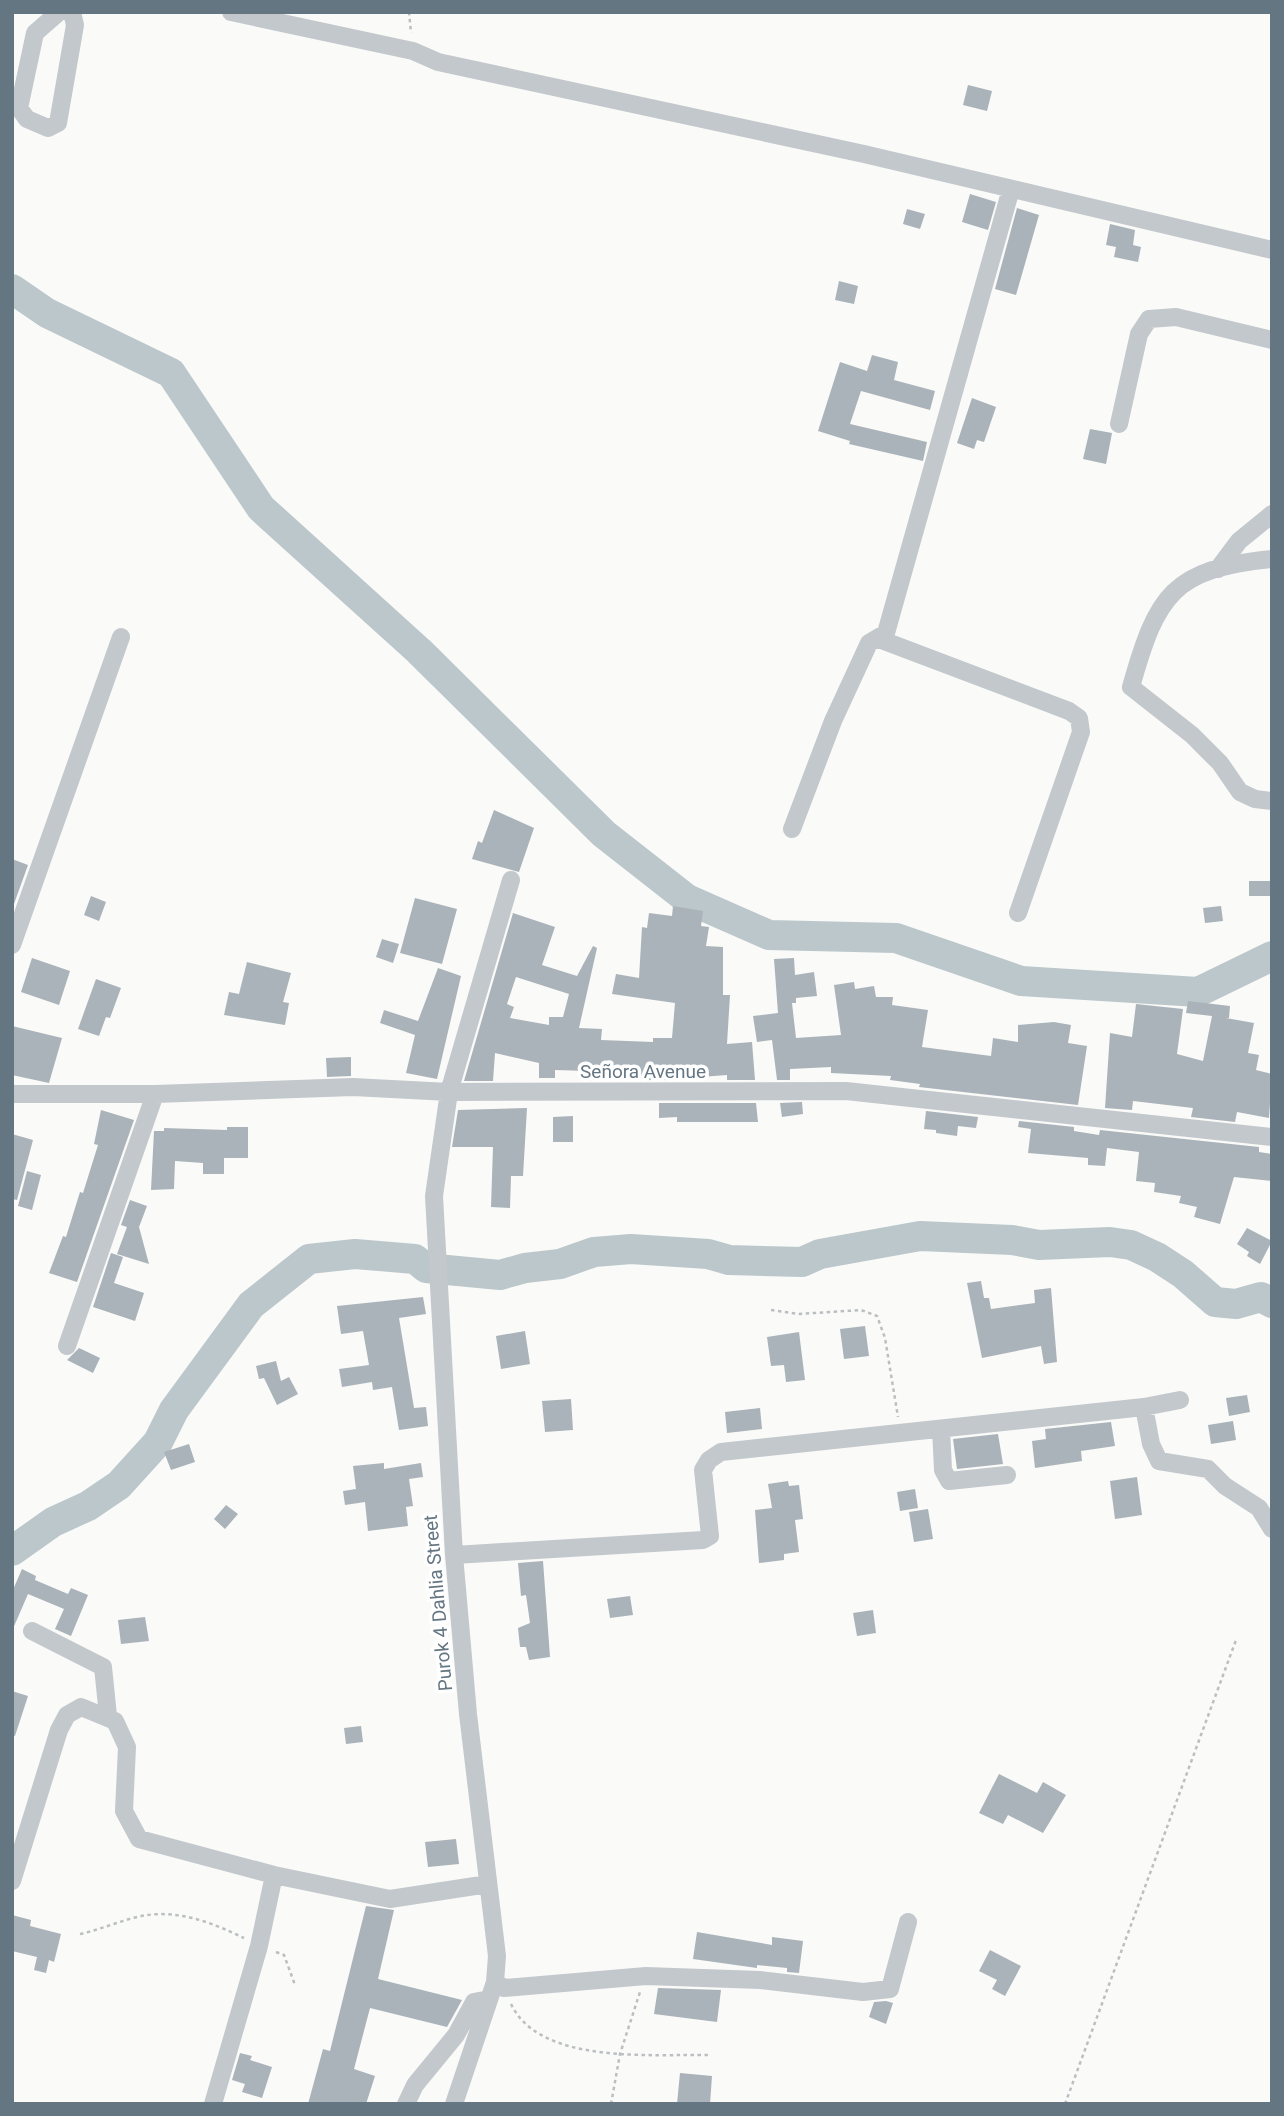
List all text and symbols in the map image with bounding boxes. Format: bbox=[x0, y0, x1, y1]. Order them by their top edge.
street label: Señora Avenue bbox=[580, 1060, 706, 1083]
street label: Purok 4 Dahlia Street bbox=[419, 1514, 457, 1692]

